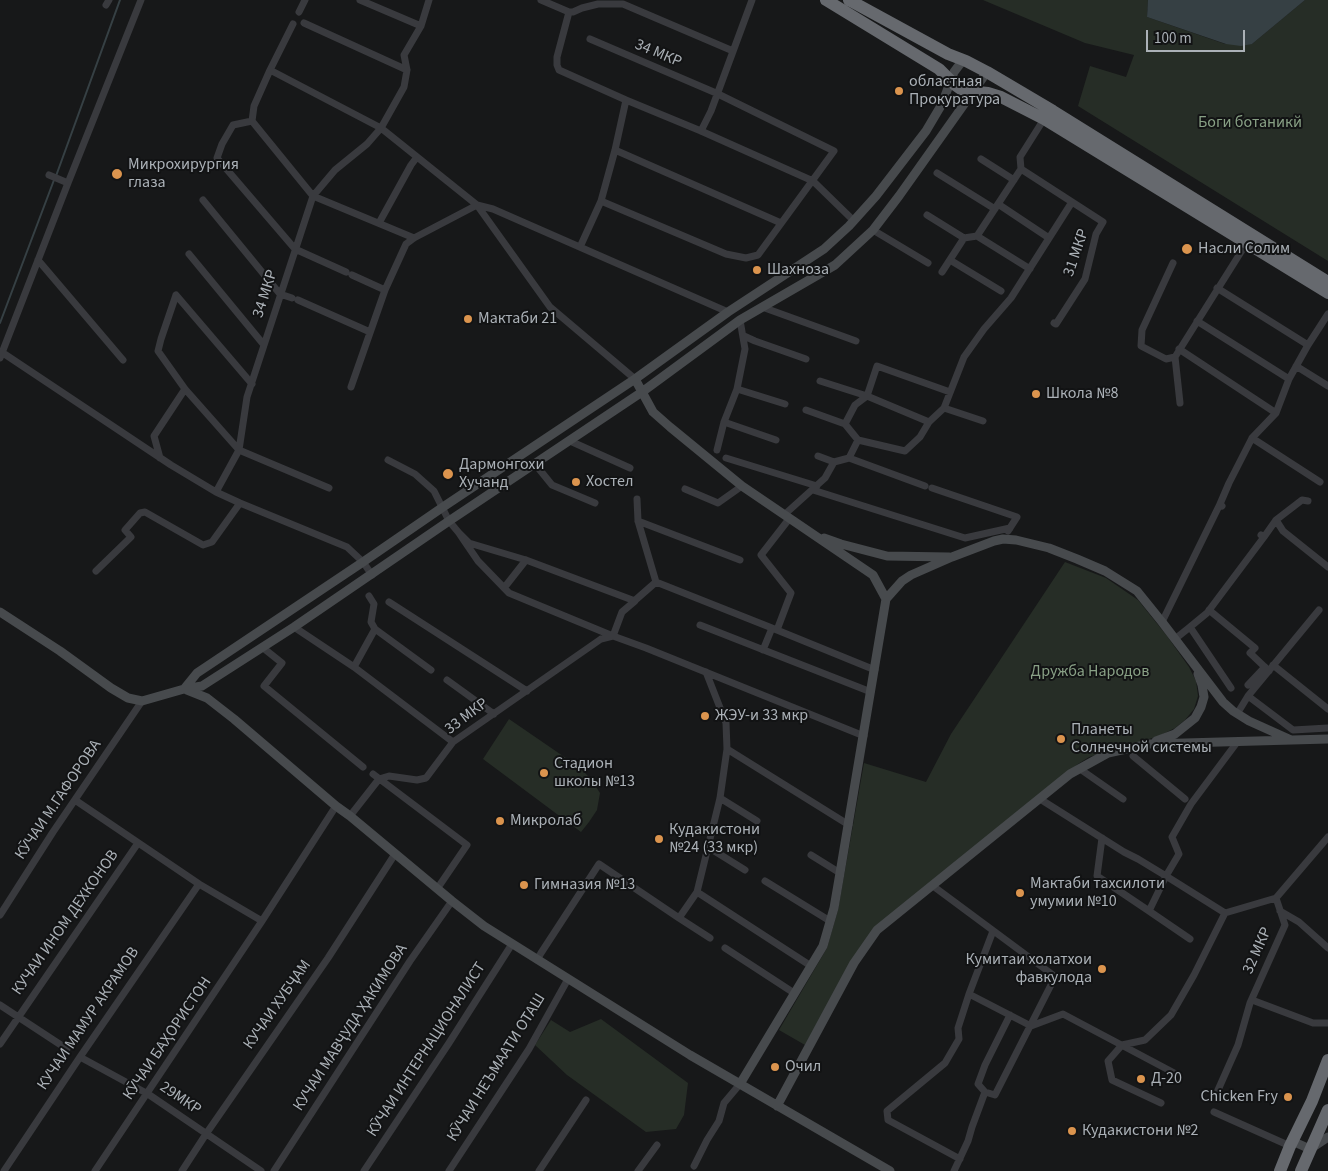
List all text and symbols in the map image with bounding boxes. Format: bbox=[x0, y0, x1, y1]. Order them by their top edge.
scale bar bbox=[1148, 20, 1247, 52]
text: 100 m bbox=[1154, 28, 1192, 49]
street label: 34 МКР bbox=[632, 36, 684, 72]
place label: областная Прокуратура bbox=[909, 72, 1000, 110]
marker: областная Прокуратура bbox=[893, 85, 905, 97]
park label: Боги ботаникй bbox=[1198, 113, 1302, 133]
place label: Микрохирургия глаза bbox=[128, 155, 239, 193]
marker: Микрохирургия глаза bbox=[110, 167, 124, 181]
street label: 31 МКР bbox=[1060, 227, 1094, 279]
place label: Насли Солим bbox=[1198, 239, 1290, 259]
marker: Насли Солим bbox=[1180, 242, 1194, 256]
place label: Шахноза bbox=[767, 260, 829, 280]
marker: Шахноза bbox=[751, 264, 763, 276]
street label: 34 МКР bbox=[249, 268, 283, 320]
place label: Мактаби 21 bbox=[478, 309, 557, 329]
marker: Мактаби 21 bbox=[462, 313, 474, 325]
place label: Школа №8 bbox=[1046, 384, 1118, 404]
marker: Школа №8 bbox=[1030, 388, 1042, 400]
place label: Дармонгохи Хучанд bbox=[459, 455, 545, 493]
marker: Дармонгохи Хучанд bbox=[441, 467, 455, 481]
place label: Хостел bbox=[586, 472, 633, 492]
marker: Хостел bbox=[570, 476, 582, 488]
park label: Дружба Народов bbox=[1031, 662, 1149, 682]
street label: 33 МКР bbox=[442, 695, 492, 739]
place label: ЖЭУ-и 33 мкр bbox=[715, 706, 808, 726]
marker: ЖЭУ-и 33 мкр bbox=[699, 710, 711, 722]
place label: Планеты Солнечной системы bbox=[1071, 720, 1212, 758]
marker: Планеты Солнечной системы bbox=[1055, 733, 1067, 745]
street label: КӮЧАИ М.ГАФОРОВА bbox=[12, 736, 106, 864]
place label: Стадион школы №13 bbox=[554, 754, 635, 792]
marker: Стадион школы №13 bbox=[538, 767, 550, 779]
place label: Микролаб bbox=[510, 811, 581, 831]
marker: Микролаб bbox=[494, 815, 506, 827]
place label: Кудакистони №24 (33 мкр) bbox=[669, 820, 760, 858]
marker: Кудакистони №24 (33 мкр) bbox=[653, 833, 665, 845]
street label: КУЧАИ ИНОМ ДЕХКОНОВ bbox=[9, 847, 123, 999]
place label: Мактаби тахсилоти умумии №10 bbox=[1030, 874, 1165, 912]
place label: Гимназия №13 bbox=[534, 875, 635, 895]
marker: Гимназия №13 bbox=[518, 879, 530, 891]
marker: Мактаби тахсилоти умумии №10 bbox=[1014, 887, 1026, 899]
street label: 32 МКР bbox=[1239, 925, 1277, 977]
street label: КУЧАИ МАВҶУДА ҲАКИМОВА bbox=[290, 941, 412, 1115]
street label: КУЧАИ МАМУР АКРАМОВ bbox=[34, 944, 144, 1094]
place label: Кумитаи холатхои фавкулода bbox=[966, 950, 1092, 988]
street label: КУЧАИ ХУБҶАМ bbox=[240, 957, 316, 1053]
street label: КӮЧАИ ИНТЕРНАЦИОНАЛИСТ bbox=[363, 959, 491, 1141]
marker: Кумитаи холатхои фавкулода bbox=[1096, 963, 1108, 975]
street label: КӮЧАИ БАҲОРИСТОН bbox=[120, 974, 216, 1104]
street label: КӮЧАИ НЕЪМААТИ ОТАШ bbox=[444, 990, 550, 1146]
place label: Очил bbox=[785, 1057, 821, 1077]
marker: Очил bbox=[769, 1061, 781, 1073]
place label: Д-20 bbox=[1151, 1069, 1182, 1089]
marker: Д-20 bbox=[1135, 1073, 1147, 1085]
street label: 29МКР bbox=[156, 1078, 204, 1120]
place label: Chicken Fry bbox=[1200, 1087, 1278, 1107]
marker: Chicken Fry bbox=[1282, 1091, 1294, 1103]
place label: Кудакистони №2 bbox=[1082, 1121, 1198, 1141]
marker: Кудакистони №2 bbox=[1066, 1125, 1078, 1137]

